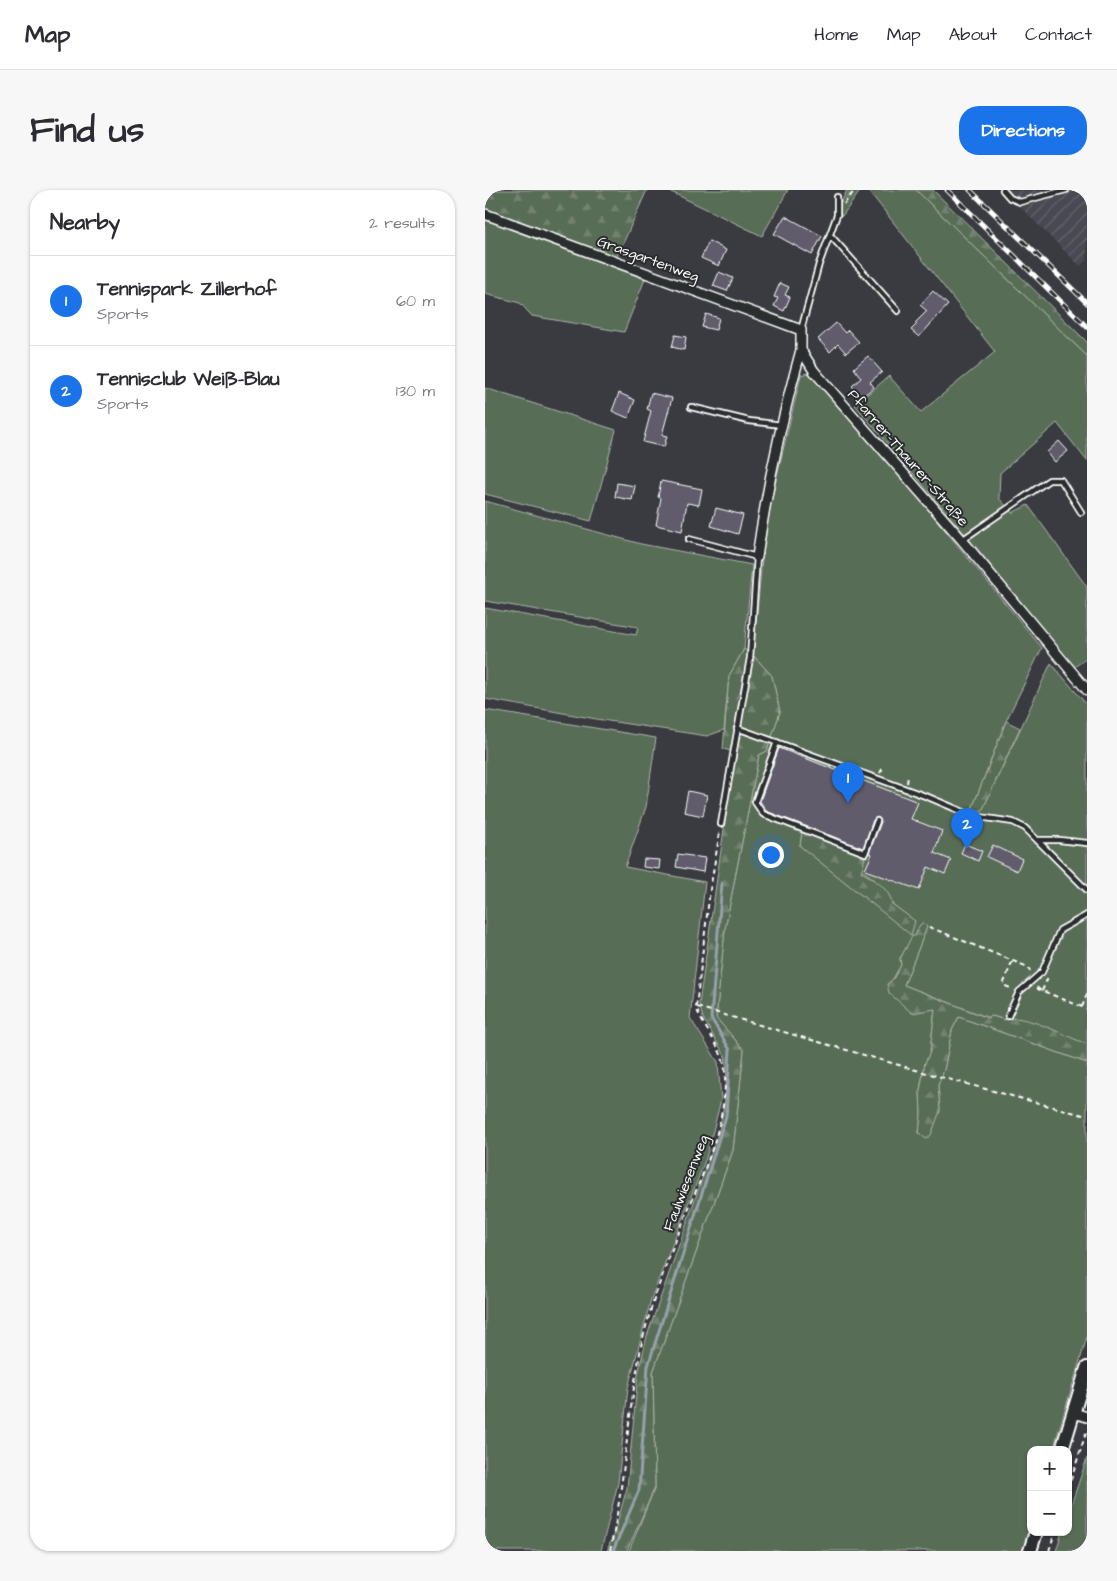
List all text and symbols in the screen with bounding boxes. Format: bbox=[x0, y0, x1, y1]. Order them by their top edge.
text: Map bbox=[25, 18, 70, 52]
text: Home bbox=[814, 22, 859, 47]
text: Map bbox=[887, 22, 921, 47]
text: About bbox=[949, 22, 997, 47]
text: Contact bbox=[1025, 22, 1092, 47]
text: Find us bbox=[30, 106, 144, 155]
button: Directions bbox=[959, 106, 1087, 155]
text: Nearby bbox=[50, 208, 120, 237]
text: 2 results bbox=[369, 212, 435, 234]
street label: Grasgartenweg bbox=[594, 231, 702, 288]
text: Tennispark Zillerhof bbox=[97, 276, 276, 303]
text: 1 bbox=[65, 290, 67, 312]
text: 60 m bbox=[396, 290, 435, 312]
text: Sports bbox=[97, 303, 149, 325]
text: Tennisclub Weiß-Blau bbox=[97, 366, 280, 393]
text: 2 bbox=[61, 380, 71, 402]
text: 130 m bbox=[396, 380, 435, 402]
street label: Pfarrer-Thaurer-Straße bbox=[843, 385, 973, 531]
text: Sports bbox=[97, 393, 149, 415]
pin: 1 bbox=[832, 762, 864, 803]
pin: 2 bbox=[951, 808, 983, 849]
your location bbox=[758, 842, 784, 868]
street label: Faulwiesenweg bbox=[658, 1132, 715, 1235]
map controls bbox=[1027, 1446, 1072, 1536]
button: + bbox=[1027, 1446, 1072, 1491]
button: − bbox=[1027, 1491, 1072, 1536]

